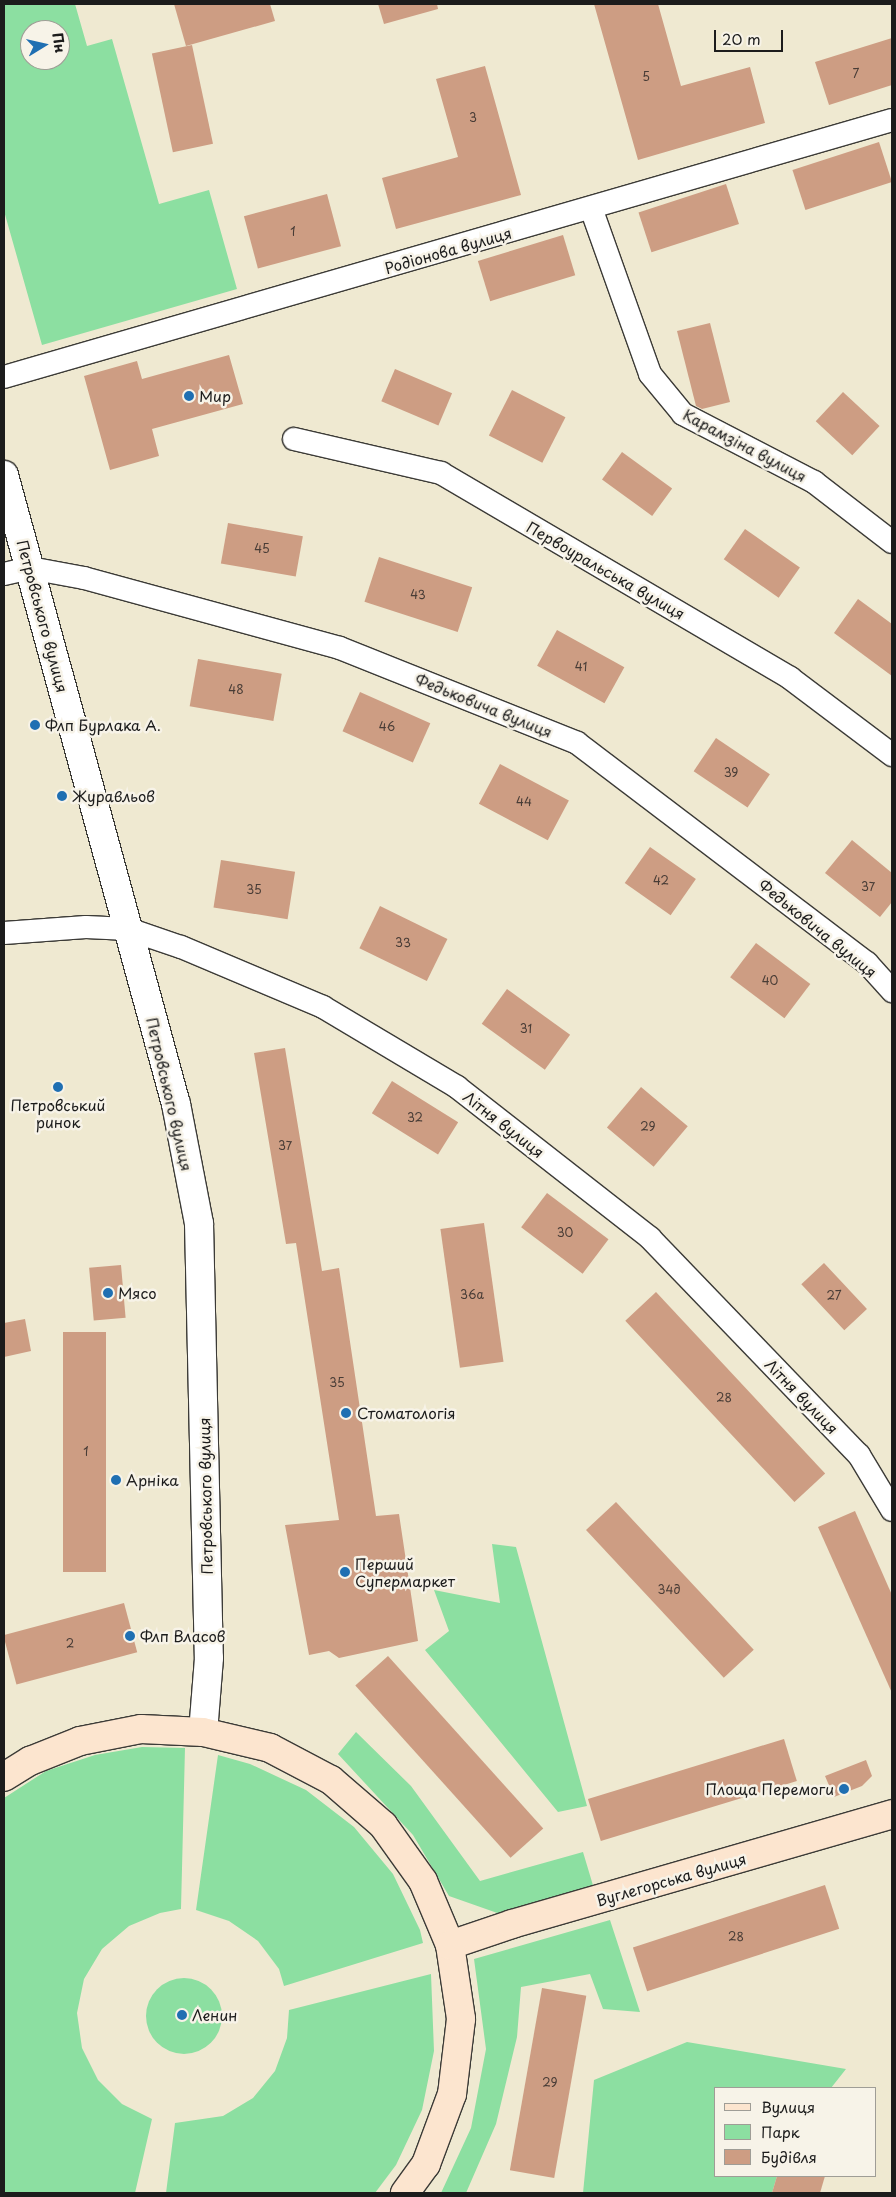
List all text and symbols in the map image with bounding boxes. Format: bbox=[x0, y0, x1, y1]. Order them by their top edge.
north arrow bbox=[20, 20, 70, 70]
scale bar bbox=[716, 20, 785, 52]
text: 20 m bbox=[722, 27, 761, 50]
text: Пн bbox=[47, 31, 71, 54]
house number: 7 bbox=[853, 67, 859, 81]
house number: 5 bbox=[642, 70, 650, 84]
house number: 3 bbox=[469, 111, 477, 125]
street label: Родіонова вулиця bbox=[382, 223, 514, 277]
house number: 1 bbox=[290, 225, 296, 239]
place label: Мир bbox=[199, 387, 231, 405]
marker: Мир bbox=[183, 390, 195, 402]
street label: Карамзіна вулиця bbox=[680, 405, 810, 485]
street label: Первоуральська вулиця bbox=[524, 517, 688, 623]
street label: Петровського вулиця bbox=[14, 538, 72, 694]
house number: 45 bbox=[254, 542, 270, 556]
house number: 43 bbox=[410, 588, 426, 602]
house number: 41 bbox=[575, 660, 587, 674]
street label: Федьковича вулиця bbox=[413, 669, 555, 741]
house number: 48 bbox=[228, 683, 244, 697]
place label: Флп Бурлака А. bbox=[45, 716, 162, 734]
marker: Флп Бурлака А. bbox=[29, 719, 41, 731]
house number: 46 bbox=[379, 720, 395, 734]
house number: 39 bbox=[724, 766, 738, 780]
place label: Журавльов bbox=[72, 787, 155, 805]
marker: Журавльов bbox=[56, 790, 68, 802]
house number: 44 bbox=[516, 795, 532, 809]
house number: 42 bbox=[653, 874, 669, 888]
street label: Федьковича вулиця bbox=[755, 875, 881, 981]
house number: 37 bbox=[861, 880, 875, 894]
house number: 35 bbox=[246, 883, 262, 897]
house number: 33 bbox=[395, 936, 411, 950]
house number: 40 bbox=[762, 974, 778, 988]
street label: Петровського вулиця bbox=[144, 1015, 196, 1173]
house number: 31 bbox=[520, 1022, 532, 1036]
marker: Петровський ринок bbox=[52, 1081, 64, 1093]
street label: Літня вулиця bbox=[460, 1087, 548, 1161]
place label: Петровський ринок bbox=[11, 1095, 105, 1130]
house number: 32 bbox=[407, 1111, 423, 1125]
house number: 29 bbox=[640, 1120, 656, 1134]
house number: 37 bbox=[278, 1139, 292, 1153]
house number: 30 bbox=[557, 1226, 573, 1240]
place label: Мясо bbox=[118, 1284, 157, 1302]
marker: Мясо bbox=[102, 1287, 114, 1299]
house number: 36а bbox=[460, 1288, 484, 1302]
house number: 27 bbox=[827, 1289, 841, 1303]
street label: Літня вулиця bbox=[762, 1355, 842, 1437]
house number: 35 bbox=[329, 1376, 345, 1390]
house number: 28 bbox=[716, 1391, 732, 1405]
place label: Стоматологія bbox=[357, 1404, 456, 1422]
marker: Стоматологія bbox=[339, 1406, 353, 1420]
street label: Петровського вулиця bbox=[195, 1417, 215, 1575]
house number: 1 bbox=[83, 1445, 89, 1459]
place label: Арніка bbox=[126, 1471, 178, 1489]
marker: Арніка bbox=[110, 1474, 122, 1486]
place label: Перший Супермаркет bbox=[355, 1554, 455, 1589]
marker: Перший Супермаркет bbox=[339, 1566, 351, 1578]
house number: 34д bbox=[658, 1583, 680, 1597]
place label: Флп Власов bbox=[140, 1627, 226, 1645]
marker: Флп Власов bbox=[124, 1630, 136, 1642]
house number: 2 bbox=[66, 1637, 74, 1651]
place label: Площа Перемоги bbox=[705, 1780, 834, 1798]
marker: Площа Перемоги bbox=[838, 1783, 850, 1795]
street label: Вуглегорська вулиця bbox=[594, 1849, 748, 1909]
house number: 28 bbox=[728, 1930, 744, 1944]
place label: Ленин bbox=[192, 2006, 237, 2024]
marker: Ленин bbox=[176, 2009, 188, 2021]
house number: 29 bbox=[542, 2076, 558, 2090]
legend bbox=[714, 2087, 876, 2177]
text: Вулиця bbox=[761, 2095, 815, 2118]
text: Парк bbox=[761, 2120, 800, 2143]
text: Будівля bbox=[761, 2145, 817, 2168]

